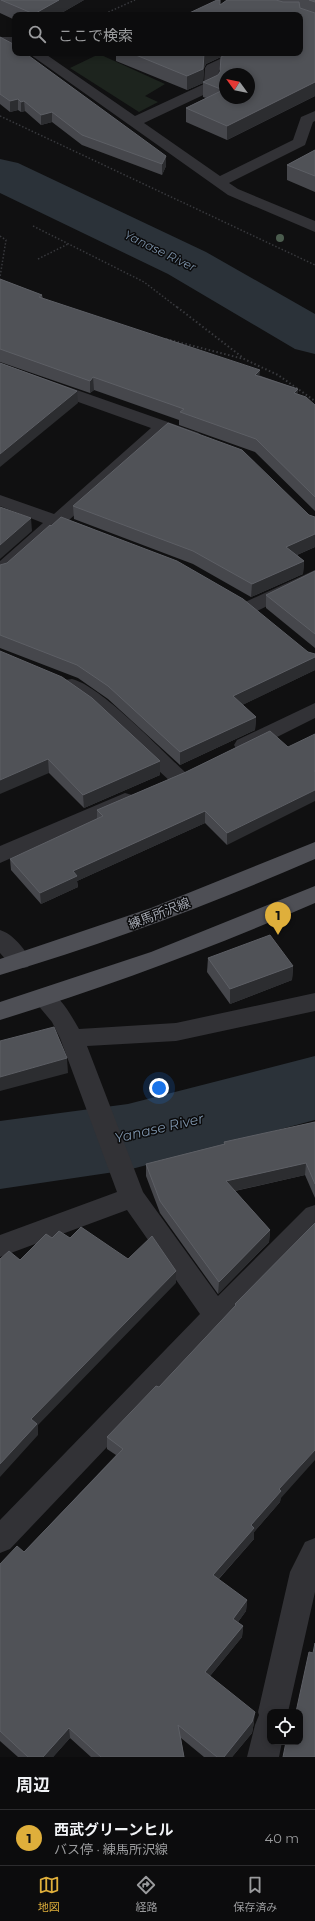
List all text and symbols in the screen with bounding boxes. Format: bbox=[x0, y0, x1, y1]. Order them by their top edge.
search box bbox=[12, 12, 303, 56]
icon: search bbox=[26, 23, 48, 45]
text: ここで検索 bbox=[58, 26, 133, 45]
north arrow bbox=[219, 68, 255, 104]
water label: Yanase River bbox=[122, 227, 199, 274]
street label: 練馬所沢線 bbox=[126, 894, 192, 932]
pin: 1 bbox=[265, 902, 291, 935]
your location bbox=[149, 1078, 169, 1098]
water label: Yanase River bbox=[113, 1109, 206, 1147]
map controls bbox=[267, 1709, 303, 1745]
button: locate bbox=[267, 1709, 303, 1745]
text: 周辺 bbox=[16, 1775, 50, 1795]
text: 西武グリーンヒル bbox=[54, 1820, 173, 1839]
text: 1 bbox=[26, 1830, 32, 1846]
text: 40 m bbox=[265, 1830, 299, 1846]
text: バス停 · 練馬所沢線 bbox=[54, 1841, 168, 1857]
tab: 地図 bbox=[38, 1874, 60, 1914]
tab: 経路 bbox=[135, 1874, 157, 1914]
tab: 保存済み bbox=[233, 1874, 277, 1914]

